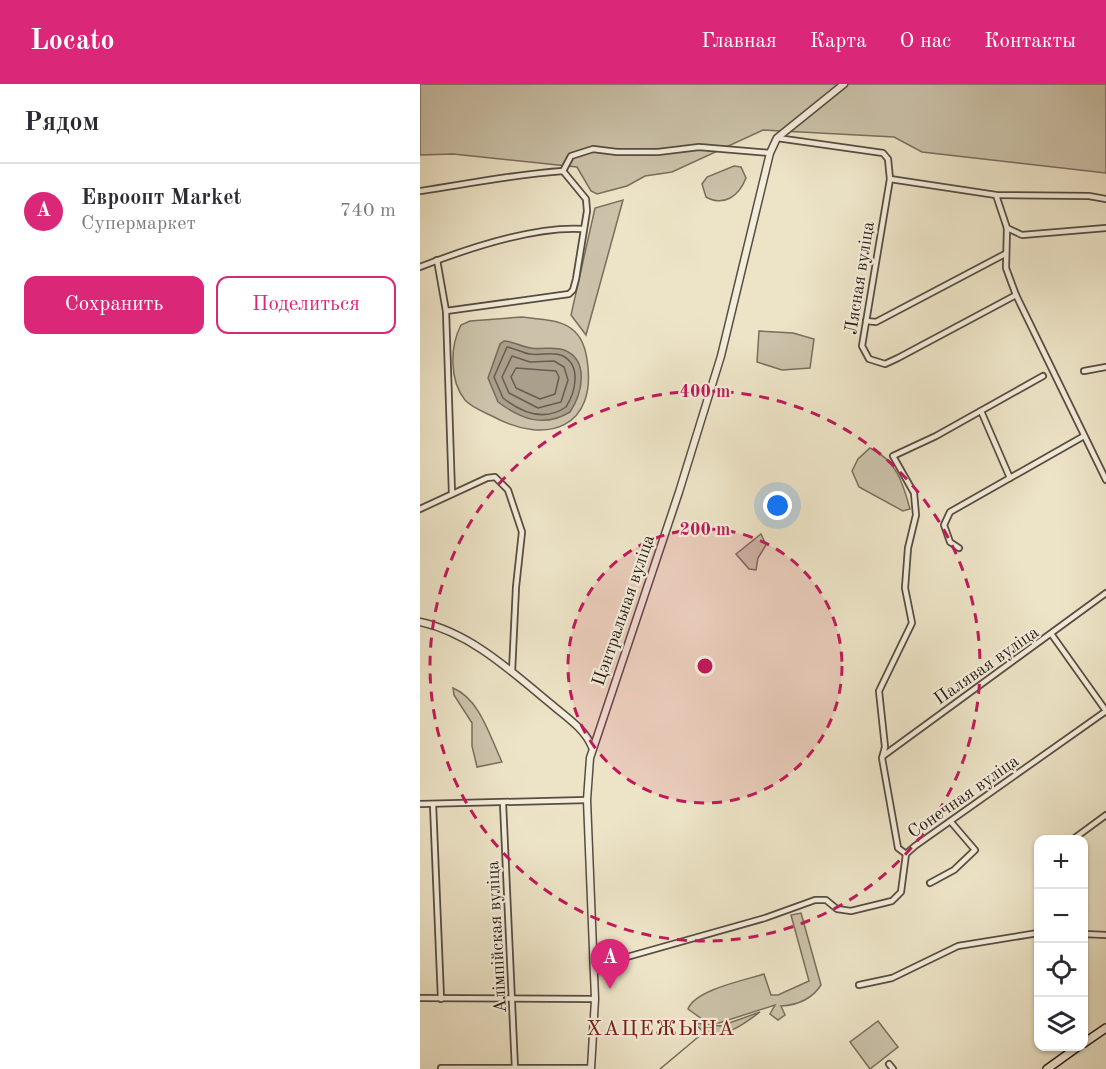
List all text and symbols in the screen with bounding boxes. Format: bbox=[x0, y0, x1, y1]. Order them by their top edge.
text: Locato bbox=[30, 28, 115, 56]
text: Главная bbox=[701, 31, 777, 52]
text: Карта bbox=[810, 31, 867, 52]
text: О нас bbox=[900, 31, 951, 52]
text: Контакты bbox=[984, 31, 1076, 52]
text: Рядом bbox=[24, 110, 99, 136]
text: Евроопт Market bbox=[81, 187, 242, 209]
text: A bbox=[36, 201, 51, 221]
text: 740 m bbox=[340, 201, 396, 221]
text: Супермаркет bbox=[81, 214, 196, 234]
street label: Лясная вуліца bbox=[842, 220, 878, 336]
button: Сохранить bbox=[24, 276, 204, 334]
button: Поделиться bbox=[216, 276, 396, 334]
text: 400 m bbox=[680, 383, 730, 401]
your location bbox=[763, 491, 792, 520]
text: 200 m bbox=[680, 521, 730, 539]
street label: Цэнтральная вуліца bbox=[590, 532, 658, 688]
street label: Палявая вуліца bbox=[931, 623, 1042, 709]
centre of rings bbox=[695, 656, 715, 676]
street label: Сонечная вуліца bbox=[905, 752, 1023, 842]
map controls bbox=[1034, 835, 1088, 1051]
button: + bbox=[1034, 835, 1088, 889]
street label: Алімпійская вуліца bbox=[484, 860, 510, 1014]
button: − bbox=[1034, 889, 1088, 943]
pin: A bbox=[590, 940, 630, 989]
button: locate bbox=[1034, 943, 1088, 997]
button: layers bbox=[1034, 997, 1088, 1051]
district label: ХАЦЕЖЫНА bbox=[586, 1019, 736, 1040]

